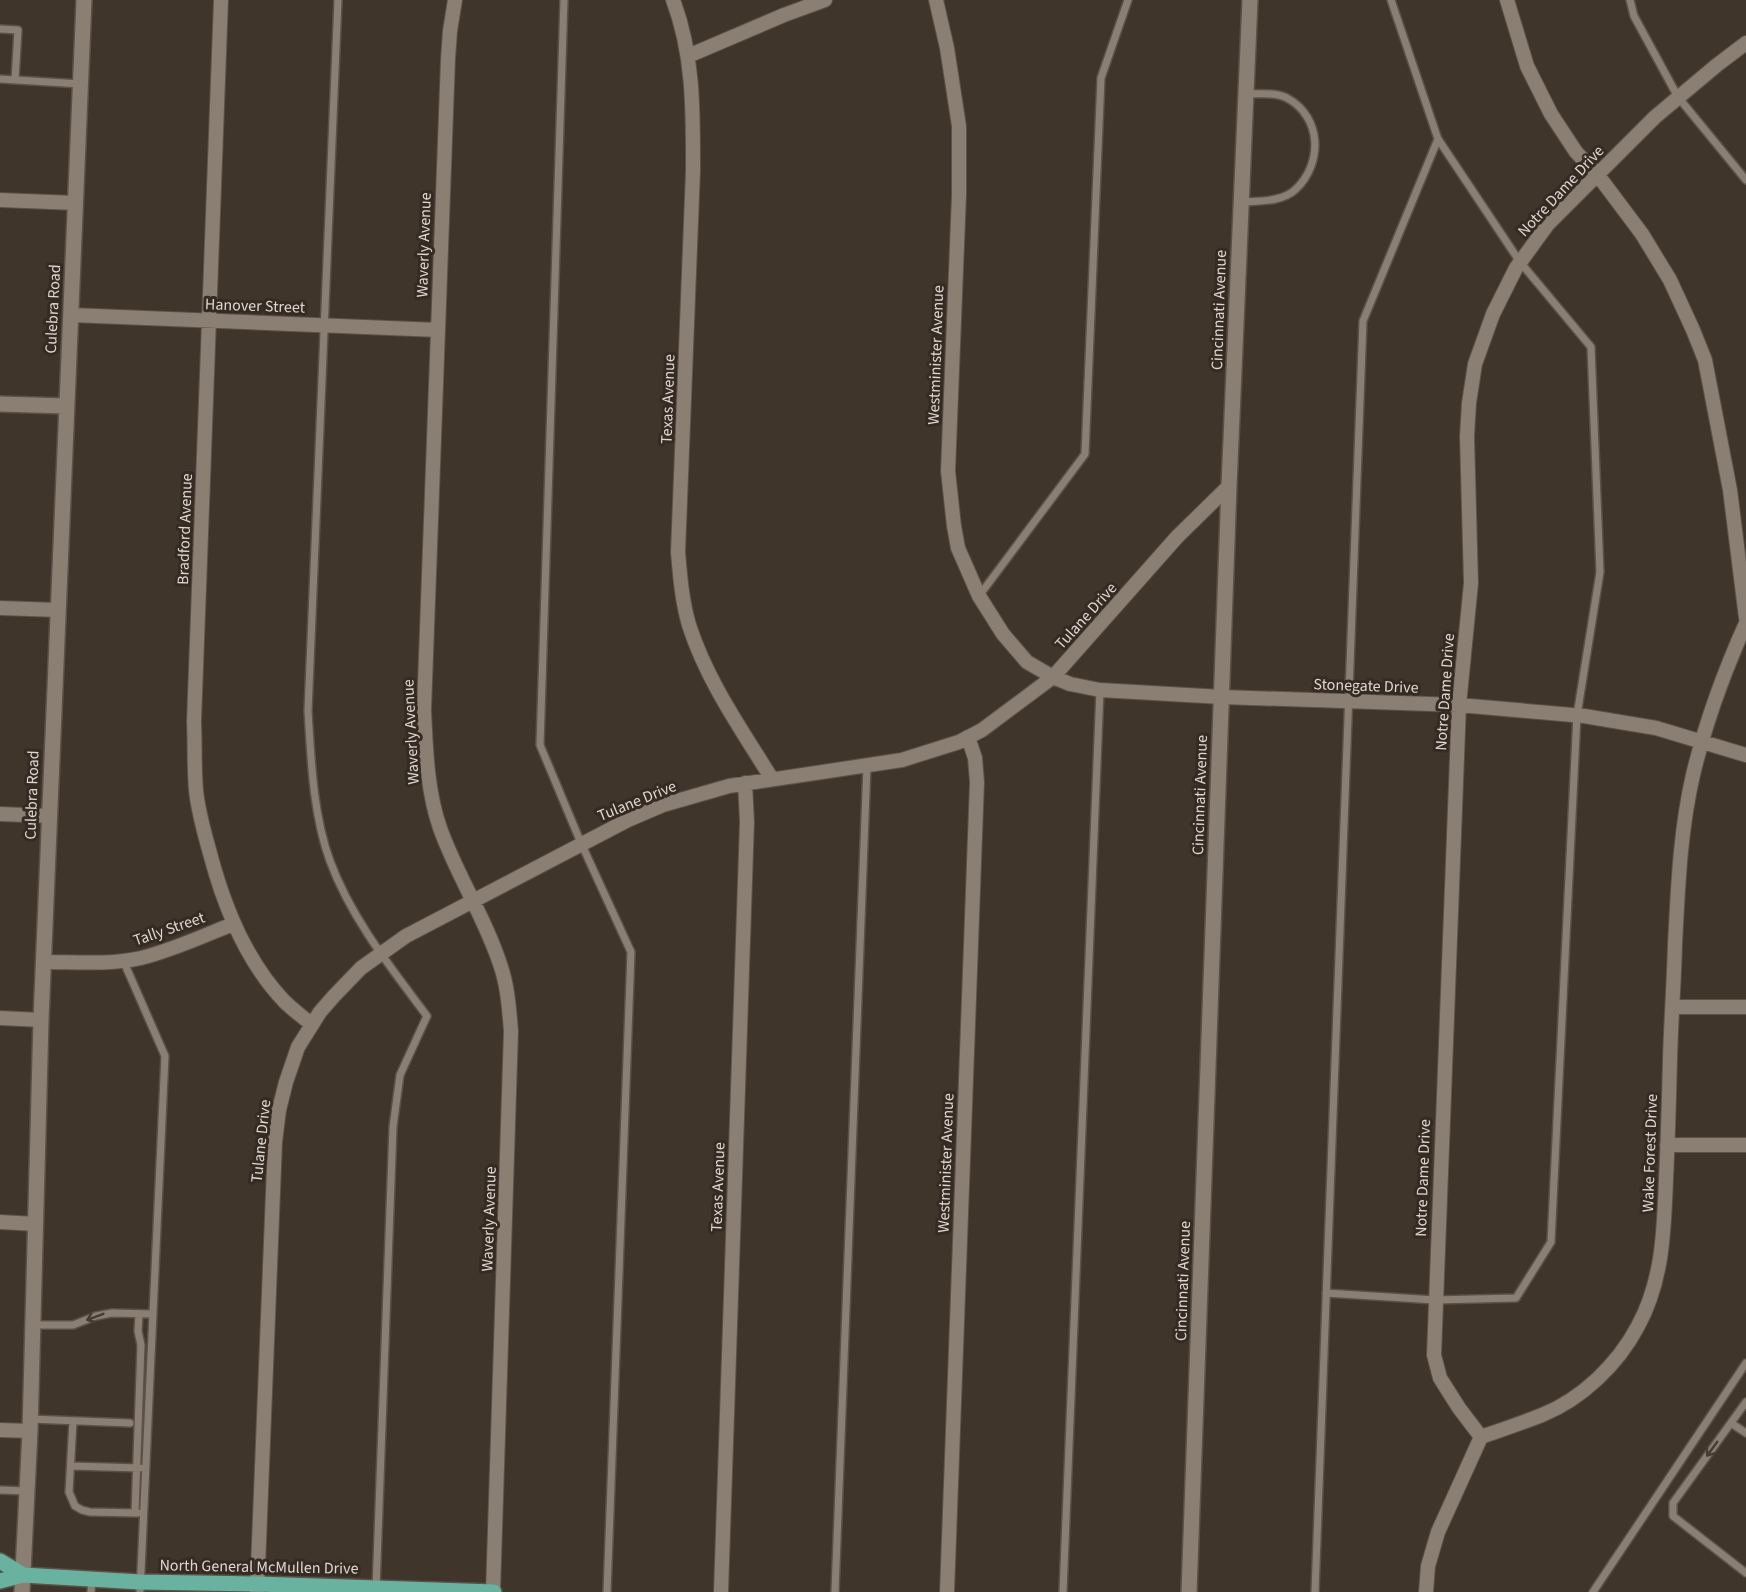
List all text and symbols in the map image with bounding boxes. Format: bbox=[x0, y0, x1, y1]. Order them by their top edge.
street label: Notre Dame Drive bbox=[1513, 140, 1609, 242]
street label: Waverly Avenue bbox=[411, 192, 437, 298]
street label: Cincinnati Avenue bbox=[1206, 249, 1232, 370]
street label: Culebra Road bbox=[40, 264, 66, 354]
street label: Westminister Avenue bbox=[923, 285, 949, 425]
street label: Hanover Street bbox=[205, 293, 306, 319]
street label: Texas Avenue bbox=[655, 354, 681, 444]
street label: Bradford Avenue bbox=[172, 473, 198, 585]
street label: Tulane Drive bbox=[1050, 578, 1122, 654]
street label: Notre Dame Drive bbox=[1430, 632, 1460, 751]
street label: Stonegate Drive bbox=[1313, 673, 1419, 699]
street label: Waverly Avenue bbox=[397, 679, 425, 785]
street label: Cincinnati Avenue bbox=[1187, 734, 1213, 855]
street label: Culebra Road bbox=[19, 750, 45, 840]
street label: Tulane Drive bbox=[594, 775, 680, 827]
street label: Tally Street bbox=[130, 906, 208, 952]
street label: Westminister Avenue bbox=[933, 1093, 959, 1233]
street label: Wake Forest Drive bbox=[1637, 1093, 1663, 1213]
street label: Tulane Drive bbox=[246, 1098, 276, 1184]
street label: Notre Dame Drive bbox=[1410, 1119, 1436, 1237]
street label: Texas Avenue bbox=[705, 1142, 731, 1232]
street label: Waverly Avenue bbox=[476, 1166, 502, 1272]
street label: Cincinnati Avenue bbox=[1170, 1220, 1196, 1341]
one-way arrow bbox=[86, 1313, 105, 1324]
one-way arrow bbox=[1705, 1441, 1718, 1457]
street label: North General McMullen Drive bbox=[159, 1554, 359, 1580]

